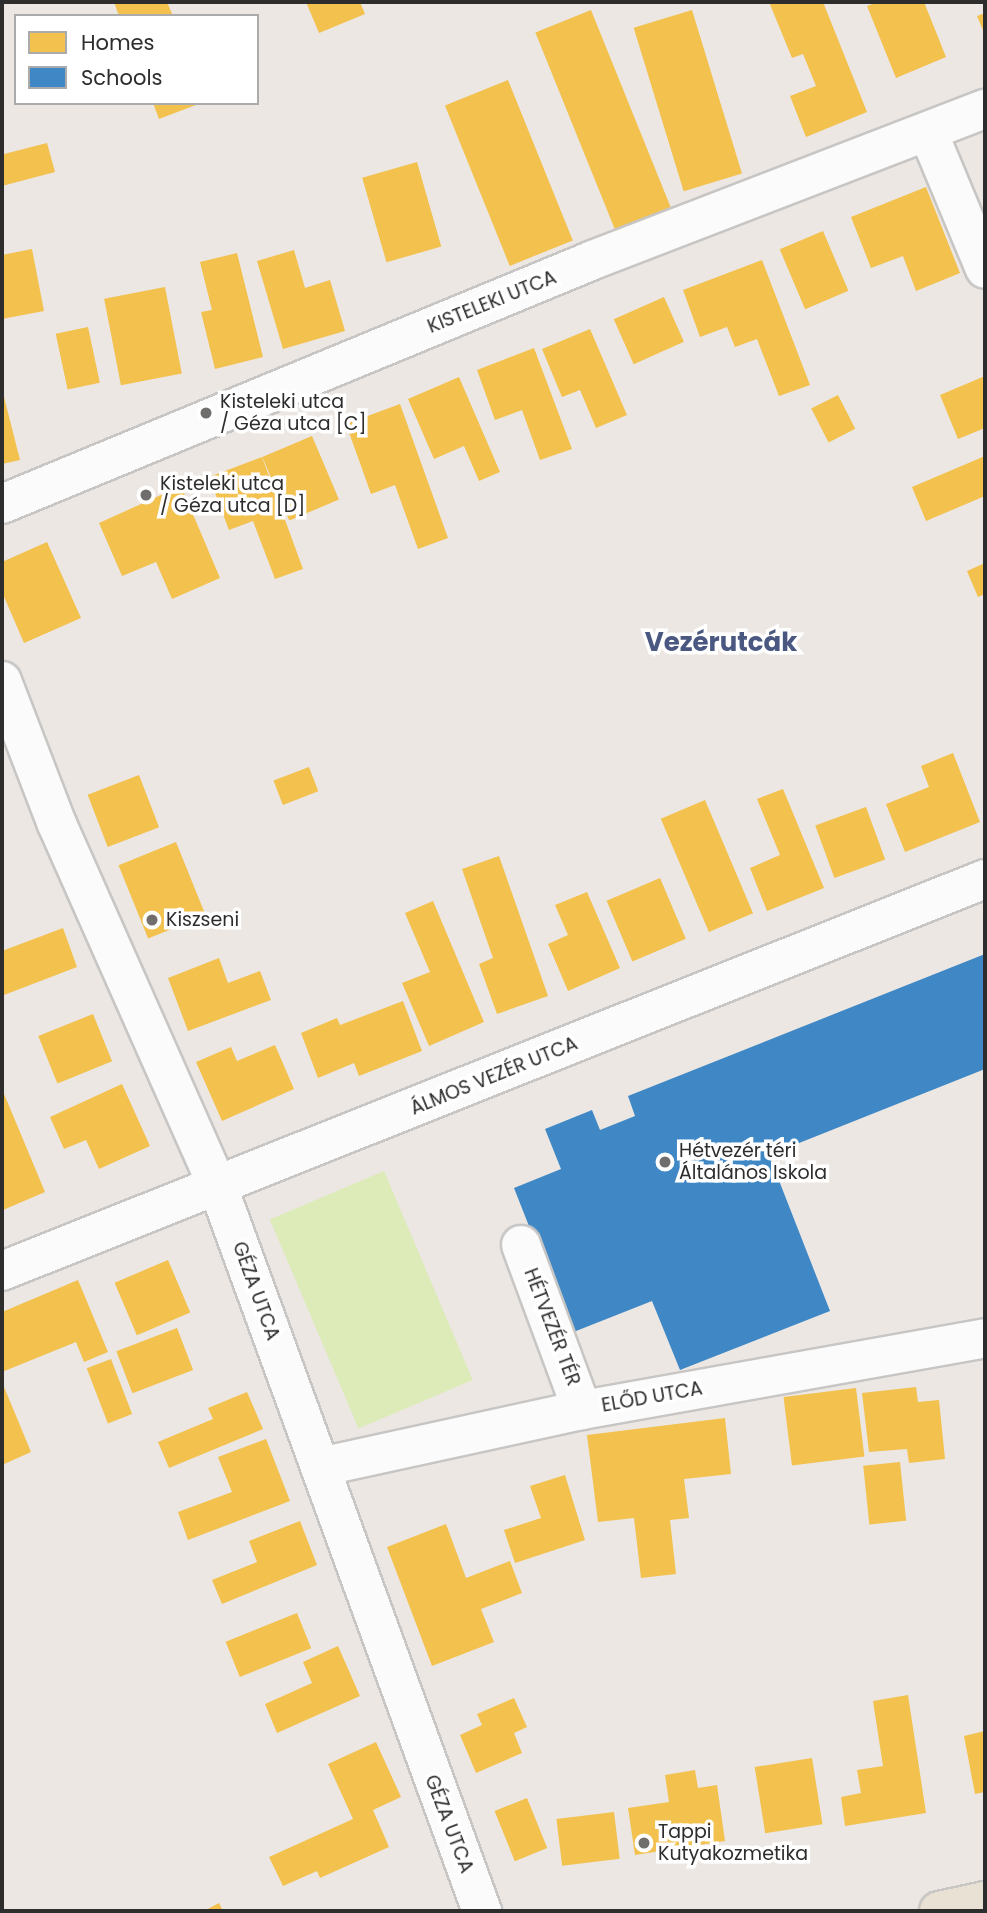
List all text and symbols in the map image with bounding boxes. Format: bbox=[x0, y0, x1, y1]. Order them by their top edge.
legend bbox=[14, 14, 259, 105]
text: Homes bbox=[81, 28, 155, 57]
text: Schools bbox=[81, 63, 163, 92]
street label: KISTELEKI UTCA bbox=[424, 266, 560, 338]
place label: Kisteleki utca / Géza utca [C] bbox=[220, 391, 367, 435]
marker: Kisteleki utca / Géza utca [C] bbox=[198, 405, 214, 421]
place label: Kisteleki utca / Géza utca [D] bbox=[160, 473, 305, 517]
marker: Kisteleki utca / Géza utca [D] bbox=[138, 487, 154, 503]
district label: Vezérutcák bbox=[645, 627, 797, 659]
place label: Kiszseni bbox=[166, 909, 239, 931]
marker: Kiszseni bbox=[144, 912, 160, 928]
street label: ÁLMOS VEZÉR UTCA bbox=[407, 1032, 581, 1120]
place label: Hétvezér téri Általános Iskola bbox=[679, 1140, 827, 1184]
marker: Hétvezér téri Általános Iskola bbox=[657, 1154, 673, 1170]
street label: GÉZA UTCA bbox=[228, 1239, 284, 1343]
street label: HÉTVEZÉR TÉR bbox=[519, 1265, 585, 1389]
street label: ELŐD UTCA bbox=[600, 1377, 704, 1417]
street label: GÉZA UTCA bbox=[420, 1772, 478, 1876]
place label: Tappi Kutyakozmetika bbox=[658, 1821, 808, 1865]
marker: Tappi Kutyakozmetika bbox=[636, 1835, 652, 1851]

